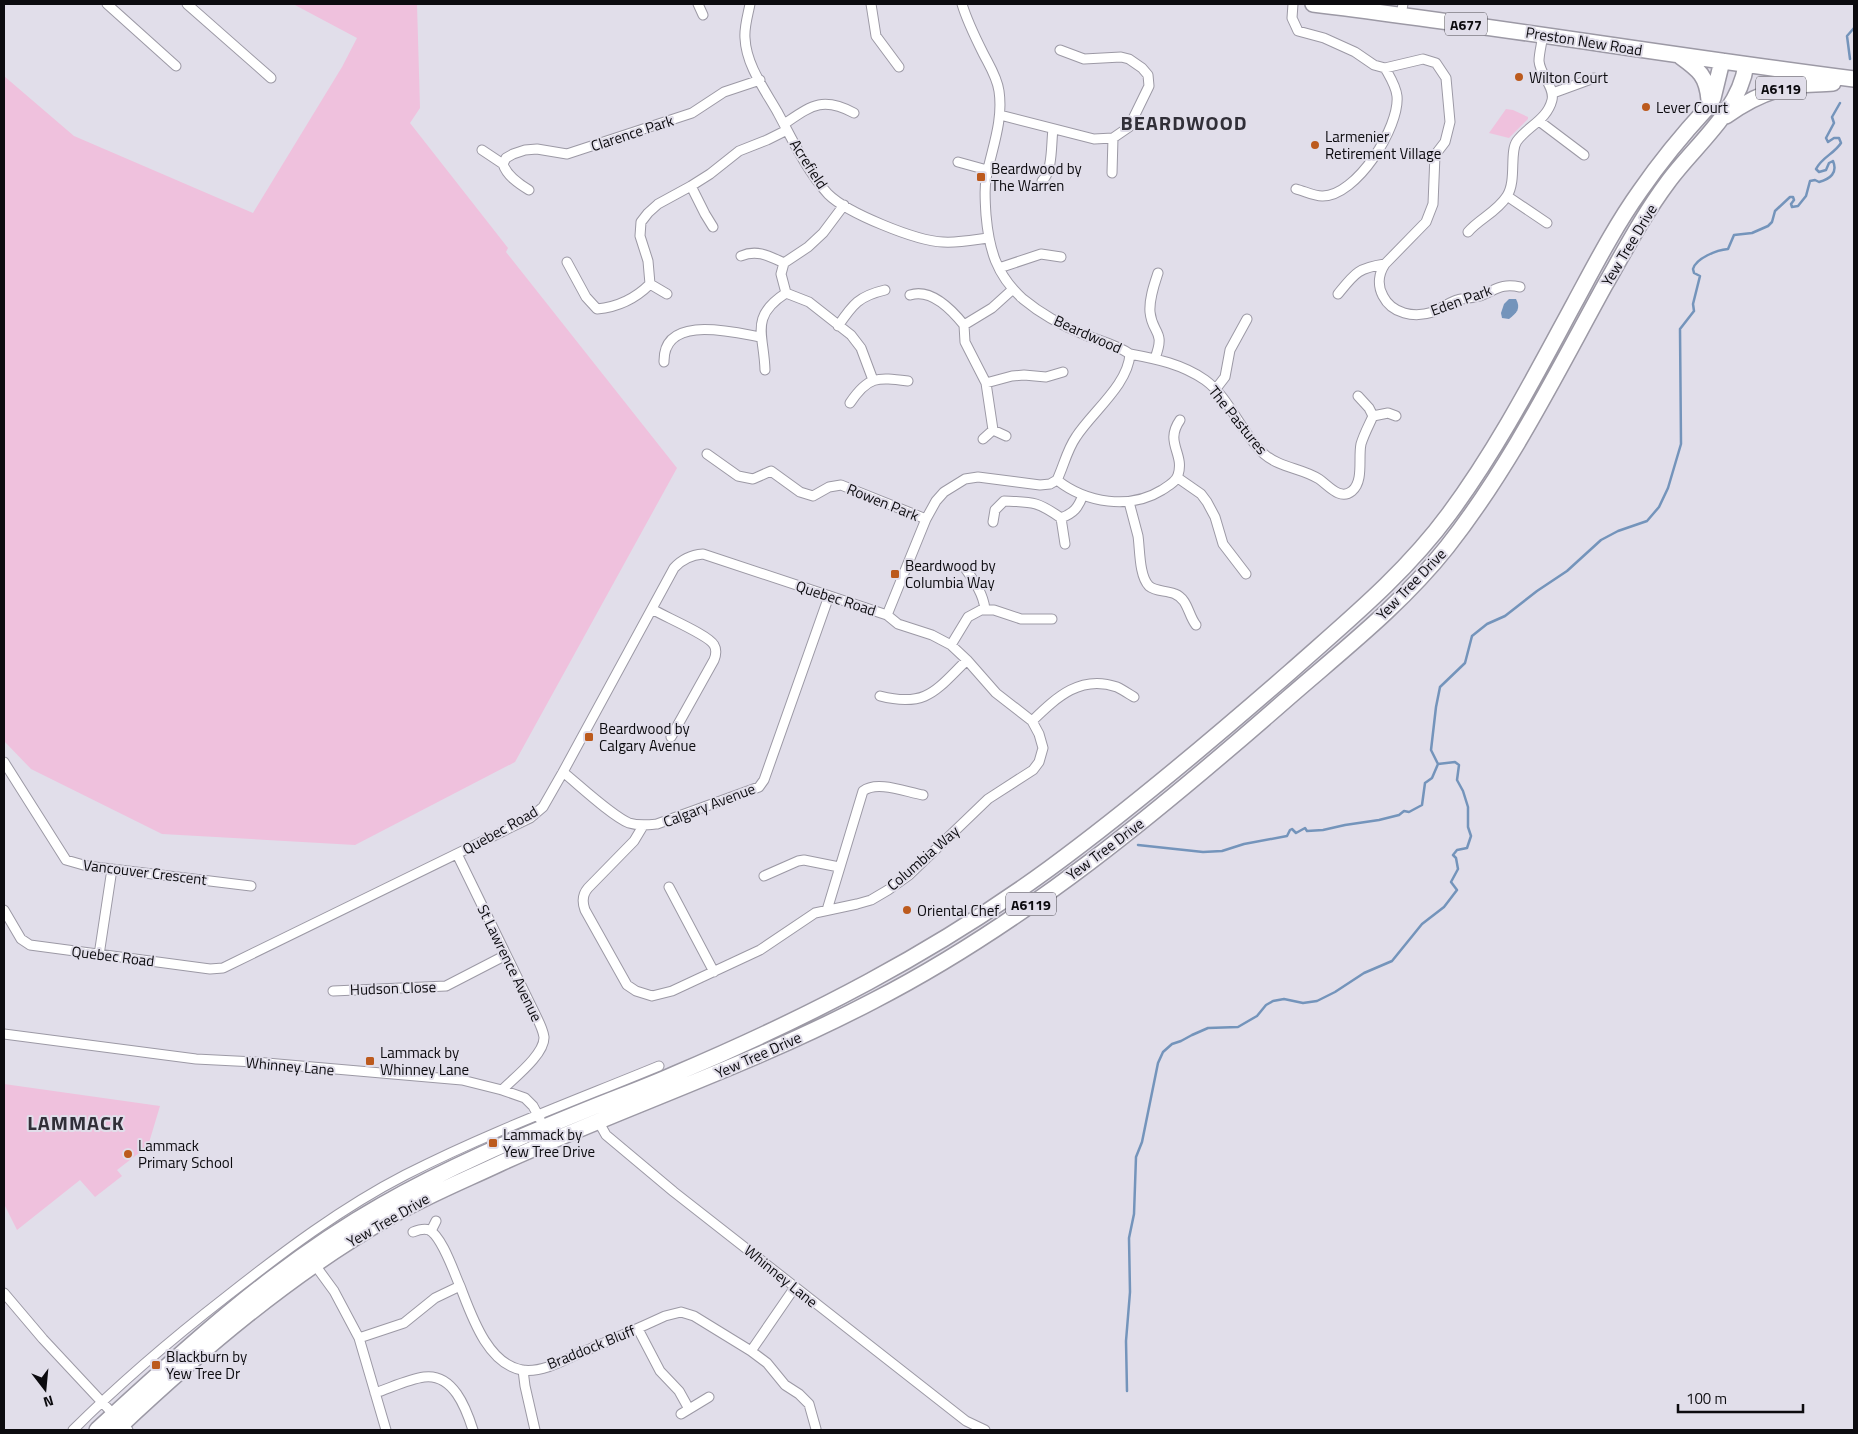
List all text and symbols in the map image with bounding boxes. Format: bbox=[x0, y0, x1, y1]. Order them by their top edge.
road number: A677 bbox=[1445, 12, 1487, 36]
street label: Preston New Road bbox=[1524, 20, 1644, 62]
place label: Wilton Court bbox=[1529, 66, 1609, 89]
marker: Wilton Court bbox=[1513, 71, 1525, 83]
road number: A6119 bbox=[1756, 76, 1806, 100]
place label: Lever Court bbox=[1656, 96, 1729, 119]
marker: Lever Court bbox=[1640, 101, 1652, 113]
district label: BEARDWOOD bbox=[1121, 107, 1247, 138]
street label: Clarence Park bbox=[588, 109, 676, 157]
place label: Larmenier Retirement Village bbox=[1325, 125, 1441, 165]
street label: Acrefield bbox=[784, 135, 834, 193]
marker: Larmenier Retirement Village bbox=[1309, 139, 1321, 151]
place label: Beardwood by The Warren bbox=[991, 157, 1082, 197]
marker: Beardwood by The Warren bbox=[975, 171, 987, 183]
street label: Yew Tree Drive bbox=[1595, 200, 1663, 290]
street label: Eden Park bbox=[1427, 278, 1495, 322]
street label: Beardwood bbox=[1050, 309, 1126, 359]
street label: The Pastures bbox=[1203, 381, 1273, 459]
street label: Rowen Park bbox=[843, 477, 923, 527]
street label: Yew Tree Drive bbox=[1371, 543, 1451, 625]
place label: Beardwood by Columbia Way bbox=[905, 554, 996, 594]
marker: Beardwood by Columbia Way bbox=[889, 568, 901, 580]
street label: Quebec Road bbox=[793, 574, 879, 622]
place label: Beardwood by Calgary Avenue bbox=[599, 717, 696, 757]
marker: Beardwood by Calgary Avenue bbox=[583, 731, 595, 743]
street label: Calgary Avenue bbox=[660, 777, 758, 833]
street label: Quebec Road bbox=[458, 800, 542, 860]
street label: Yew Tree Drive bbox=[1061, 812, 1149, 886]
street label: Columbia Way bbox=[882, 820, 964, 896]
street label: Vancouver Crescent bbox=[82, 853, 209, 891]
road number: A6119 bbox=[1006, 892, 1056, 916]
place label: Oriental Chef bbox=[917, 899, 999, 922]
street label: St Lawrence Avenue bbox=[472, 901, 548, 1025]
marker: Oriental Chef bbox=[901, 904, 913, 916]
street label: Quebec Road bbox=[70, 940, 156, 972]
street label: Hudson Close bbox=[349, 975, 437, 1001]
street label: Yew Tree Drive bbox=[711, 1026, 805, 1084]
place label: Lammack by Whinney Lane bbox=[380, 1041, 469, 1081]
street label: Whinney Lane bbox=[245, 1051, 335, 1081]
marker: Lammack by Whinney Lane bbox=[364, 1055, 376, 1067]
district label: LAMMACK bbox=[27, 1107, 125, 1138]
place label: Lammack by Yew Tree Drive bbox=[503, 1123, 595, 1163]
place label: Lammack Primary School bbox=[138, 1134, 233, 1174]
marker: Lammack by Yew Tree Drive bbox=[487, 1137, 499, 1149]
marker: Lammack Primary School bbox=[122, 1148, 134, 1160]
street label: Yew Tree Drive bbox=[342, 1187, 434, 1253]
street label: Whinney Lane bbox=[739, 1239, 823, 1313]
street label: Braddock Bluff bbox=[543, 1319, 639, 1375]
place label: Blackburn by Yew Tree Dr bbox=[166, 1345, 247, 1385]
marker: Blackburn by Yew Tree Dr bbox=[150, 1359, 162, 1371]
north arrow bbox=[20, 1364, 70, 1414]
scale bar bbox=[1678, 1382, 1803, 1414]
text: 100 m bbox=[1686, 1387, 1727, 1410]
text: N bbox=[41, 1391, 56, 1413]

